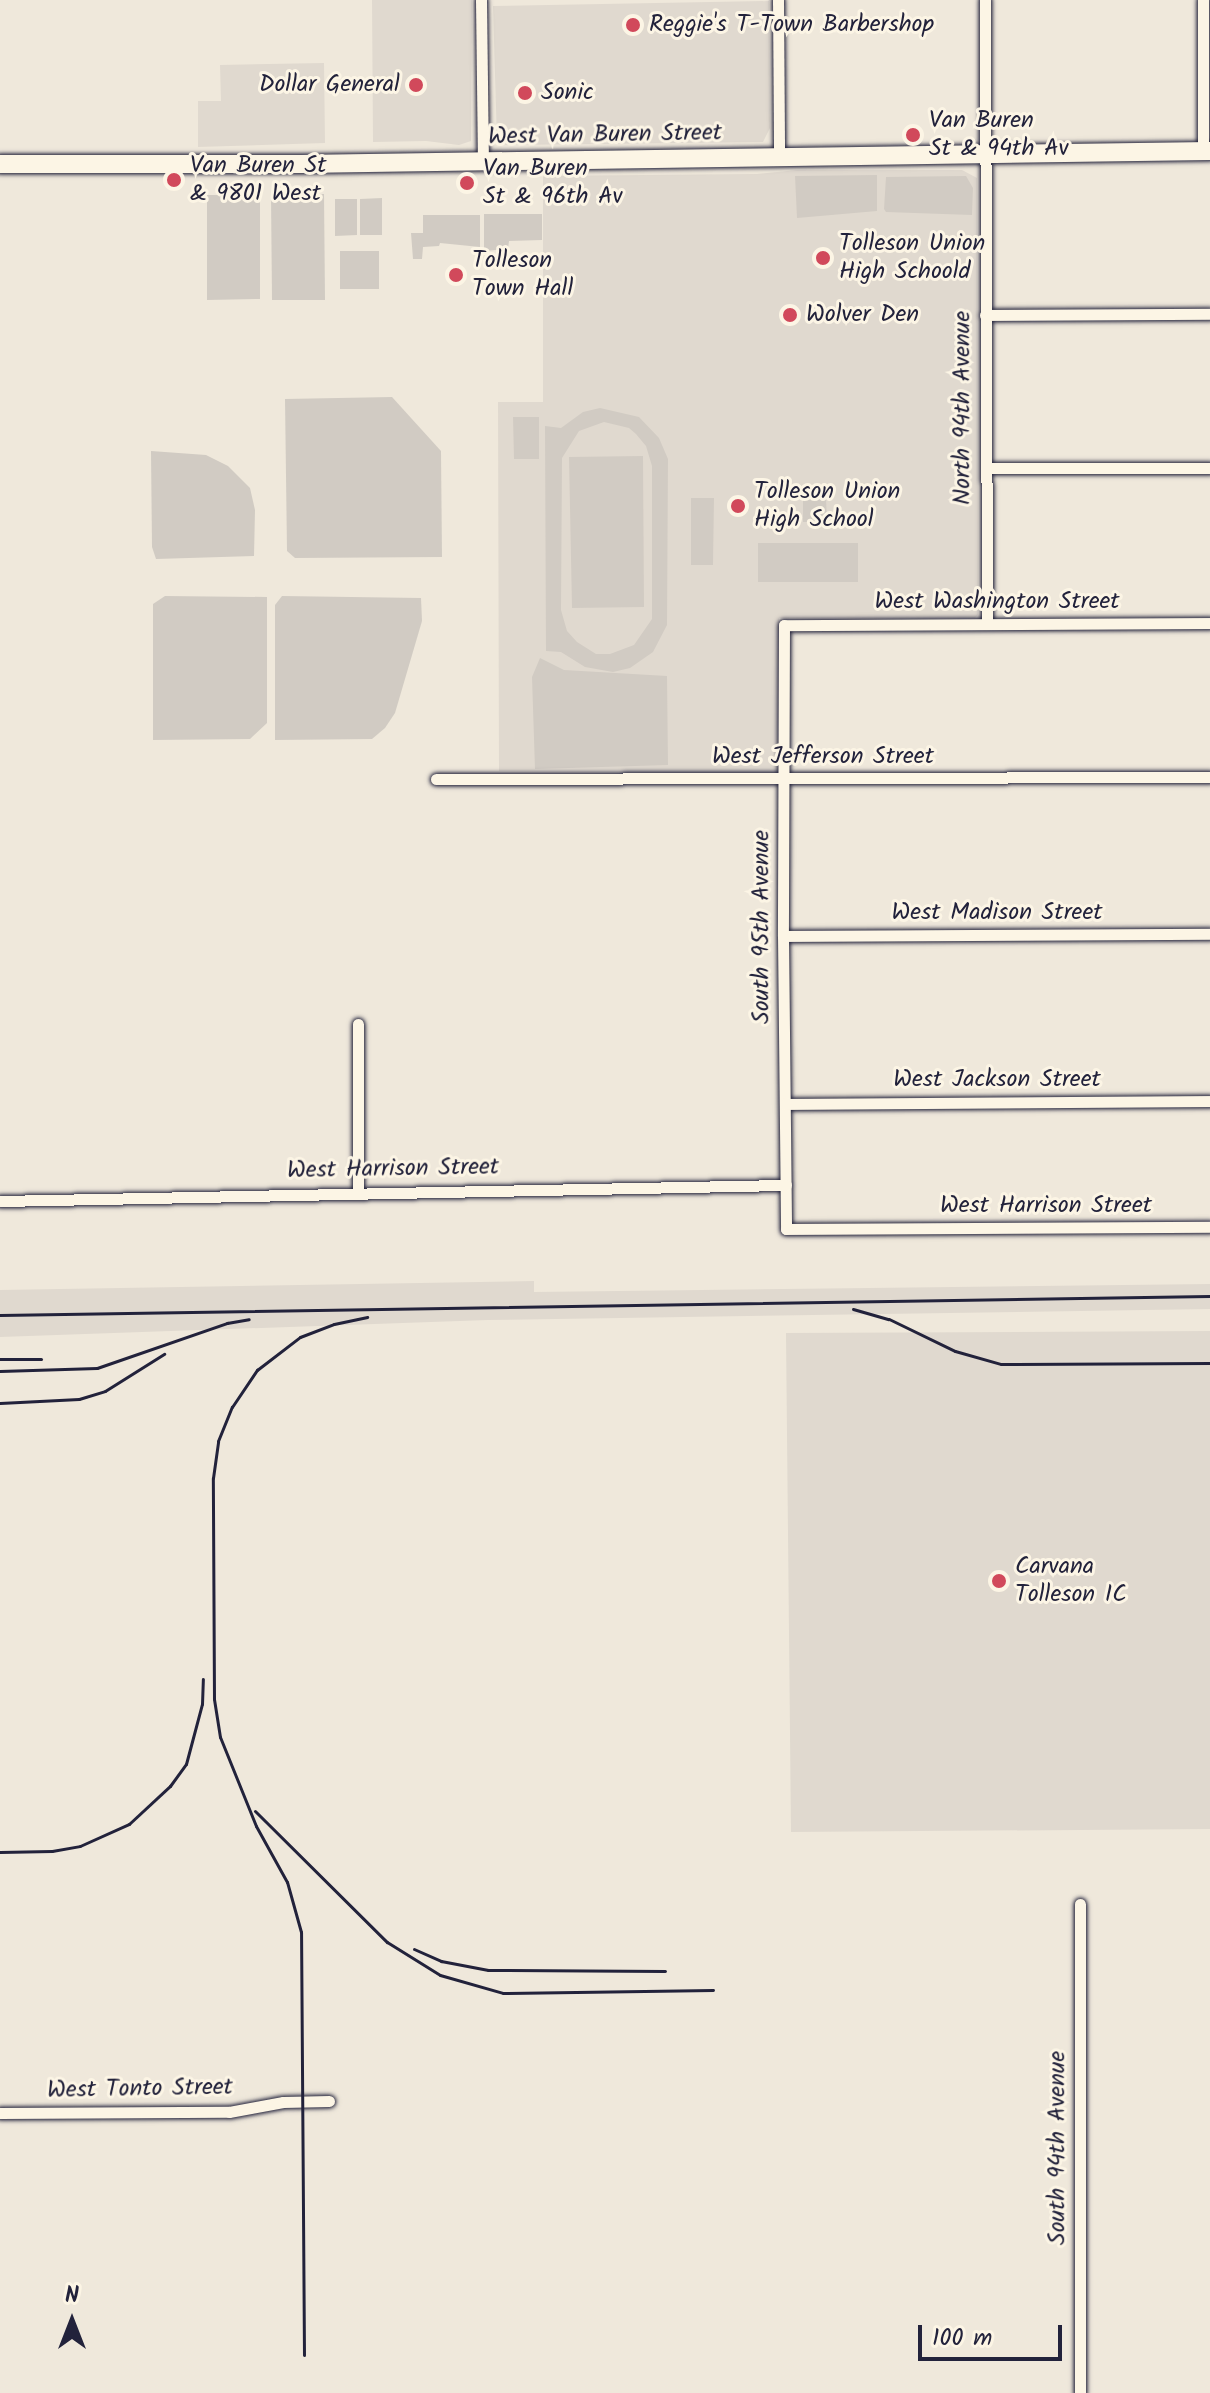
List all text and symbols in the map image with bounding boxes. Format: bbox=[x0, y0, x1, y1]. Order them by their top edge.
place label: Reggie's T-Town Barbershop bbox=[649, 11, 934, 39]
marker: Reggie's T-Town Barbershop bbox=[624, 16, 642, 34]
place label: Dollar General bbox=[259, 71, 400, 99]
marker: Dollar General bbox=[407, 76, 425, 94]
place label: Sonic bbox=[541, 79, 594, 107]
marker: Sonic bbox=[516, 84, 534, 102]
place label: Van Buren St & 94th Av bbox=[929, 107, 1069, 163]
street label: West Van Buren Street bbox=[488, 119, 722, 151]
marker: Van Buren St & 94th Av bbox=[904, 126, 922, 144]
place label: Van Buren St & 9801 West bbox=[190, 152, 326, 208]
place label: Van Buren St & 96th Av bbox=[483, 155, 623, 211]
marker: Van Buren St & 9801 West bbox=[165, 171, 183, 189]
marker: Van Buren St & 96th Av bbox=[458, 174, 476, 192]
place label: Tolleson Union High Schoold bbox=[839, 230, 985, 286]
place label: Tolleson Town Hall bbox=[472, 247, 573, 303]
marker: Tolleson Union High Schoold bbox=[814, 249, 832, 267]
marker: Tolleson Town Hall bbox=[447, 266, 465, 284]
place label: Wolver Den bbox=[806, 301, 919, 329]
marker: Wolver Den bbox=[781, 306, 799, 324]
street label: North 94th Avenue bbox=[949, 311, 977, 505]
place label: Tolleson Union High School bbox=[754, 478, 900, 534]
marker: Tolleson Union High School bbox=[729, 497, 747, 515]
street label: West Washington Street bbox=[874, 588, 1120, 616]
street label: West Jefferson Street bbox=[712, 743, 934, 771]
street label: South 95th Avenue bbox=[748, 830, 776, 1024]
street label: West Madison Street bbox=[892, 899, 1102, 927]
street label: West Jackson Street bbox=[893, 1066, 1101, 1094]
street label: West Harrison Street bbox=[287, 1153, 499, 1185]
street label: West Harrison Street bbox=[940, 1192, 1152, 1220]
place label: Carvana Tolleson IC bbox=[1015, 1553, 1127, 1609]
marker: Carvana Tolleson IC bbox=[990, 1572, 1008, 1590]
street label: South 94th Avenue bbox=[1044, 2051, 1072, 2245]
street label: West Tonto Street bbox=[47, 2073, 233, 2105]
text: N bbox=[65, 2279, 79, 2314]
north arrow bbox=[32, 2281, 112, 2361]
scale bar bbox=[922, 2309, 1066, 2359]
text: 100 m bbox=[932, 2319, 992, 2358]

